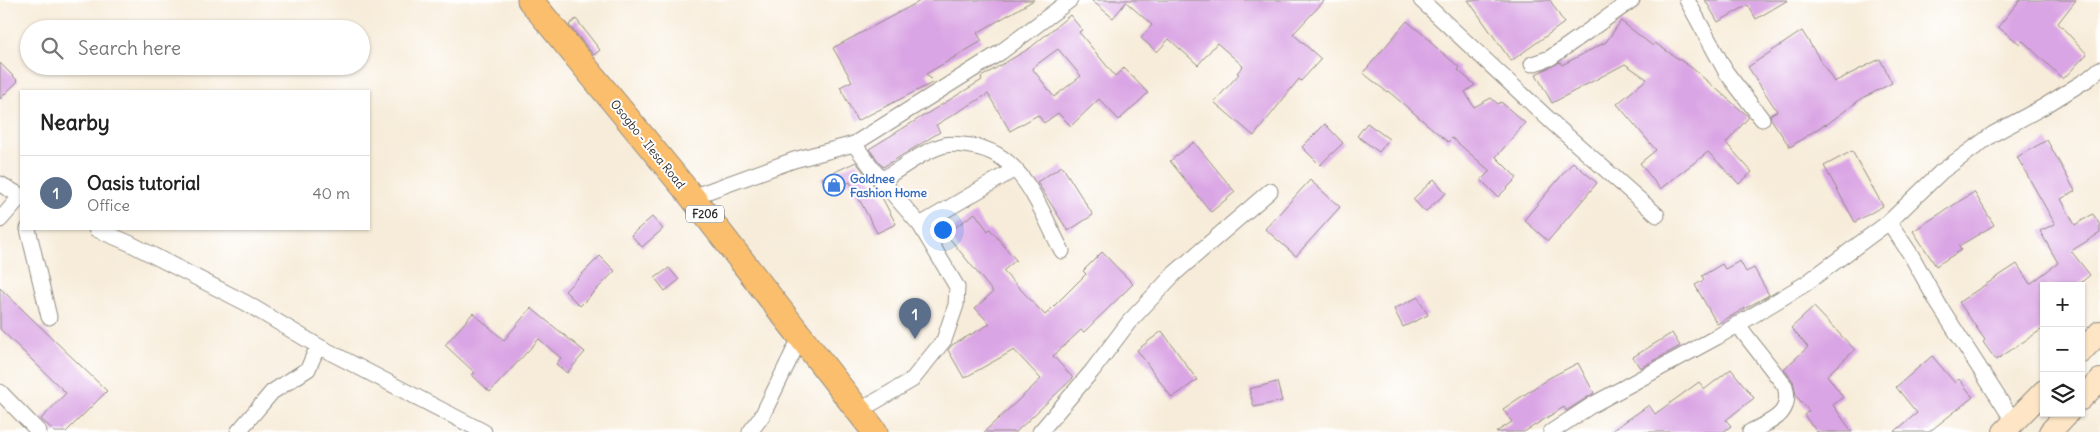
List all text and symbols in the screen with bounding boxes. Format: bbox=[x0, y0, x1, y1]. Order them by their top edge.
search box bbox=[20, 20, 370, 75]
icon: search bbox=[38, 34, 66, 62]
text: Search here bbox=[78, 36, 181, 60]
street label: Osogbo - Ilesa Road bbox=[608, 96, 688, 192]
text: Nearby bbox=[40, 109, 110, 136]
text: Oasis tutorial bbox=[87, 171, 200, 195]
place label: Goldnee Fashion Home bbox=[850, 171, 928, 200]
shop icon: Goldnee Fashion Home bbox=[822, 173, 846, 197]
text: 1 bbox=[53, 183, 59, 203]
text: 40 m bbox=[312, 183, 350, 203]
text: Office bbox=[87, 195, 130, 215]
road number: F206 bbox=[686, 205, 724, 222]
your location bbox=[930, 217, 956, 243]
map controls bbox=[2040, 282, 2085, 417]
button: + bbox=[2040, 282, 2085, 327]
pin: 1 bbox=[899, 298, 931, 339]
button: − bbox=[2040, 327, 2085, 372]
button: layers bbox=[2040, 372, 2085, 417]

